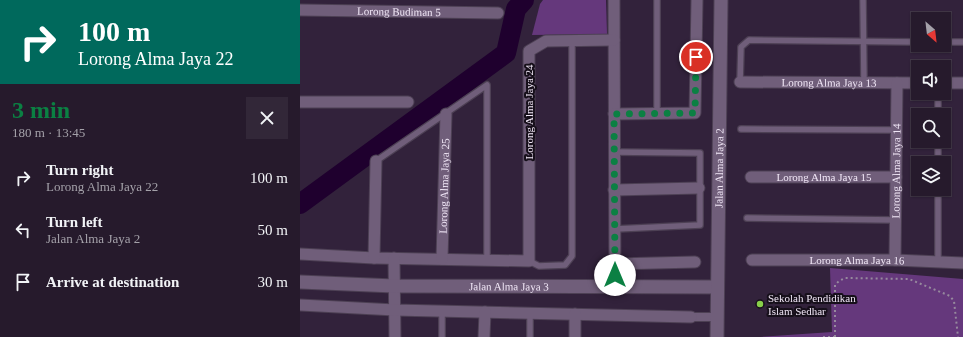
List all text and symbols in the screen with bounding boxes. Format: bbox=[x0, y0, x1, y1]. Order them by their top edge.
street label: Lorong Budiman 5 bbox=[357, 5, 441, 18]
north arrow bbox=[911, 12, 951, 52]
map controls bbox=[911, 12, 951, 196]
icon: right bbox=[12, 16, 64, 68]
text: 100 m bbox=[78, 16, 150, 47]
pin bbox=[679, 40, 713, 74]
icon: arrive bbox=[685, 46, 707, 68]
text: Lorong Alma Jaya 22 bbox=[78, 49, 233, 69]
button: sound bbox=[911, 60, 951, 100]
street label: Lorong Alma Jaya 24 bbox=[523, 64, 535, 160]
street label: Lorong Alma Jaya 13 bbox=[781, 76, 877, 89]
text: 3 min bbox=[12, 97, 70, 123]
button: close bbox=[246, 97, 288, 139]
button: search bbox=[911, 108, 951, 148]
street label: Lorong Alma Jaya 14 bbox=[889, 123, 903, 219]
text: 180 m · 13:45 bbox=[12, 125, 85, 140]
street label: Jalan Alma Jaya 2 bbox=[713, 128, 725, 208]
street label: Lorong Alma Jaya 25 bbox=[437, 138, 451, 234]
button: layers bbox=[911, 156, 951, 196]
text: Turn right bbox=[46, 162, 113, 178]
icon: right bbox=[12, 167, 34, 189]
text: 100 m bbox=[250, 170, 288, 186]
street label: Lorong Alma Jaya 15 bbox=[776, 171, 872, 183]
text: Lorong Alma Jaya 22 bbox=[46, 179, 158, 194]
text: Turn left bbox=[46, 214, 103, 230]
icon: left bbox=[12, 219, 34, 241]
text: 50 m bbox=[258, 222, 288, 238]
text: Jalan Alma Jaya 2 bbox=[46, 231, 140, 246]
position arrow bbox=[594, 254, 636, 296]
street label: Lorong Alma Jaya 16 bbox=[809, 254, 905, 266]
icon: arrive bbox=[12, 271, 34, 293]
text: Arrive at destination bbox=[46, 274, 179, 290]
text: 30 m bbox=[258, 274, 288, 290]
street label: Jalan Alma Jaya 3 bbox=[469, 280, 549, 292]
place label: Sekolah Pendidikan Islam Sedhar bbox=[768, 292, 856, 317]
marker: Sekolah Pendidikan Islam Sedhar bbox=[755, 299, 765, 309]

